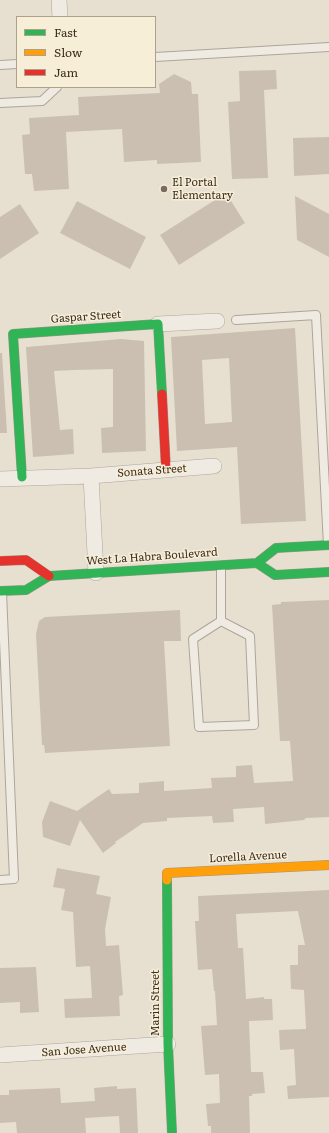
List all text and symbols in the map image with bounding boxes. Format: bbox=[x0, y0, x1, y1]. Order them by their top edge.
legend bbox=[16, 16, 156, 88]
text: Fast bbox=[54, 23, 77, 41]
text: Slow bbox=[54, 43, 82, 61]
text: Jam bbox=[54, 63, 78, 81]
place label: El Portal Elementary bbox=[172, 176, 233, 202]
marker: El Portal Elementary bbox=[159, 184, 169, 194]
street label: Gaspar Street bbox=[50, 308, 122, 326]
street label: Sonata Street bbox=[117, 462, 187, 480]
street label: West La Habra Boulevard bbox=[86, 546, 218, 568]
street label: Lorella Avenue bbox=[209, 848, 287, 866]
street label: Marin Street bbox=[149, 970, 163, 1036]
street label: San Jose Avenue bbox=[41, 1040, 127, 1060]

